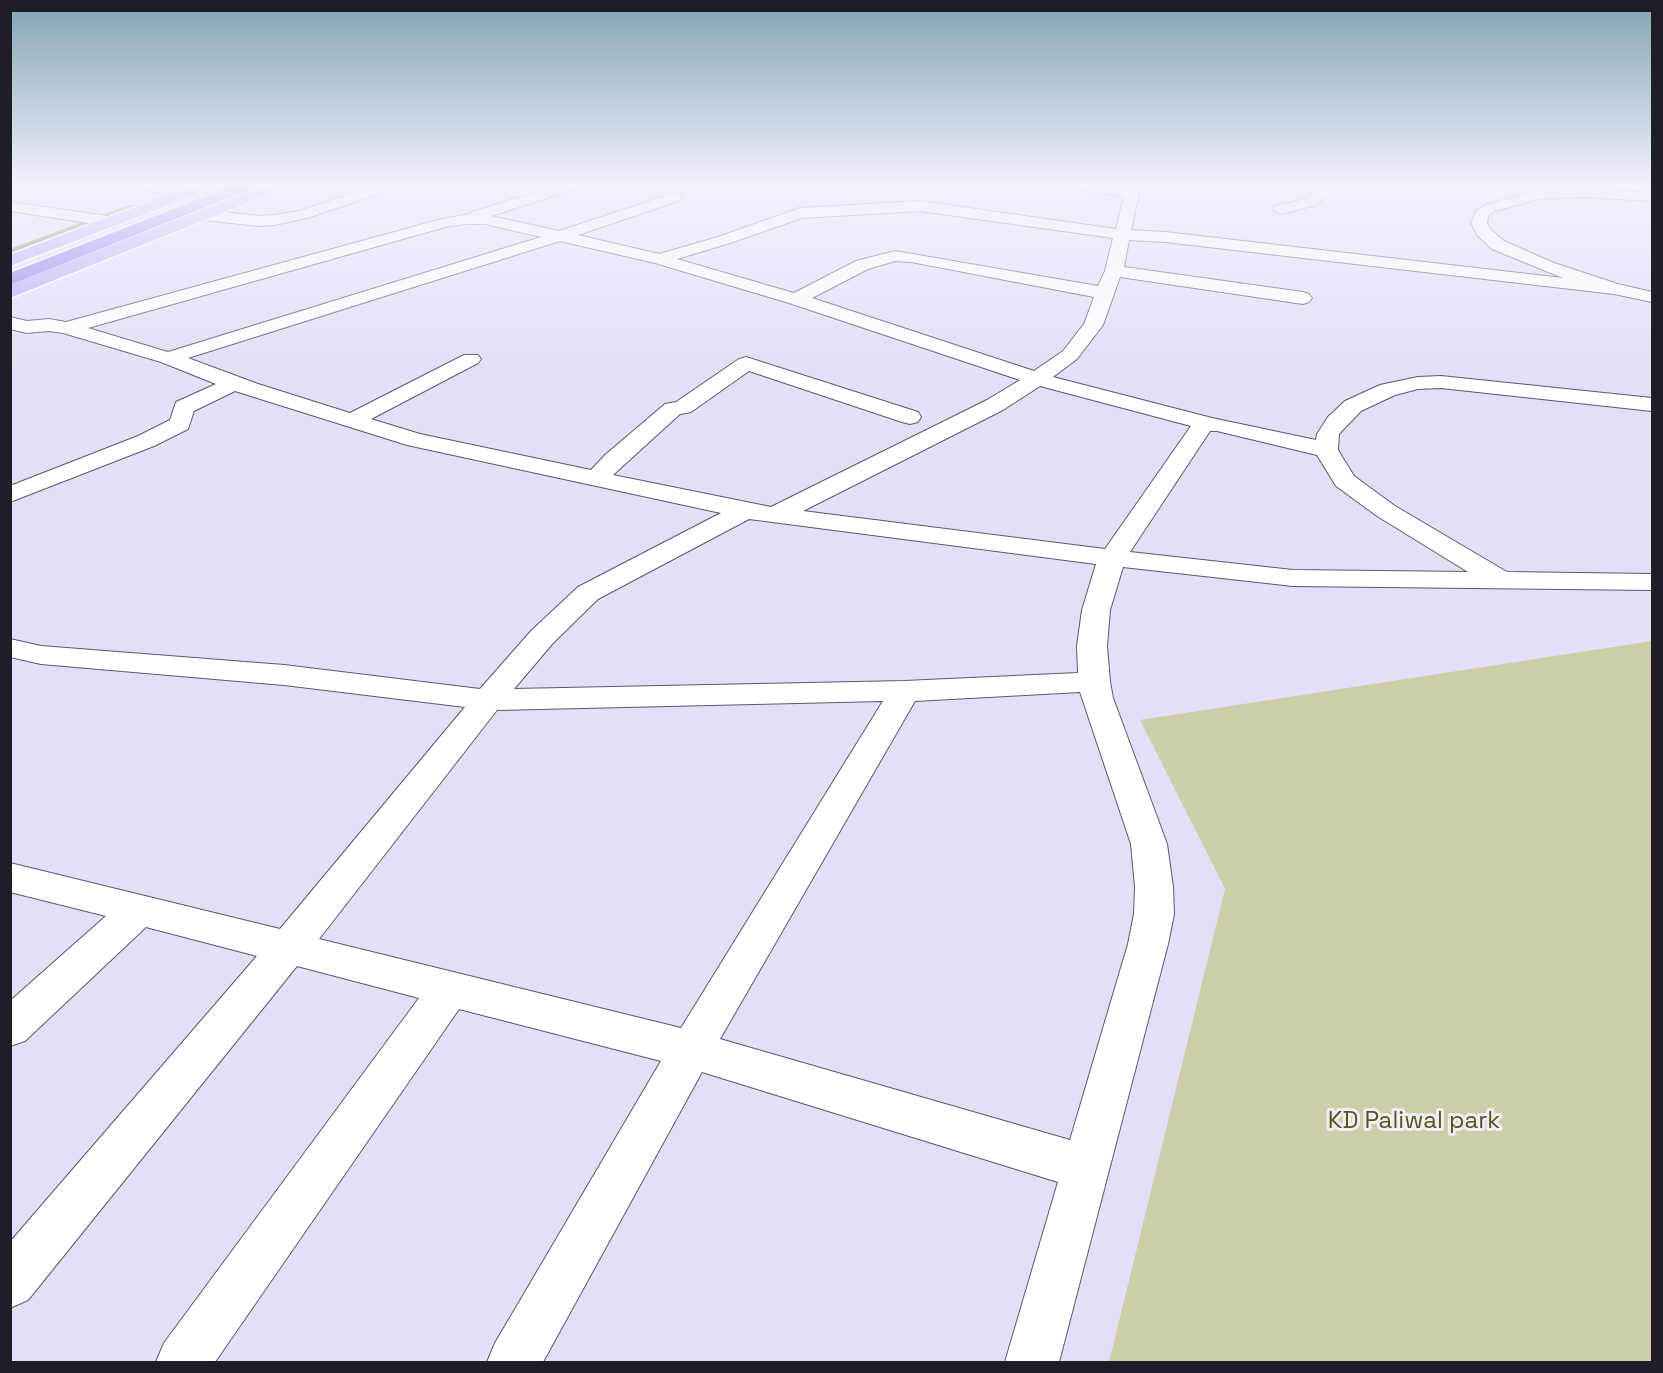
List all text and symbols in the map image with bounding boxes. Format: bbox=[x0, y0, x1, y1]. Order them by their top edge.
park label: KD Paliwal park bbox=[1328, 1107, 1500, 1135]

